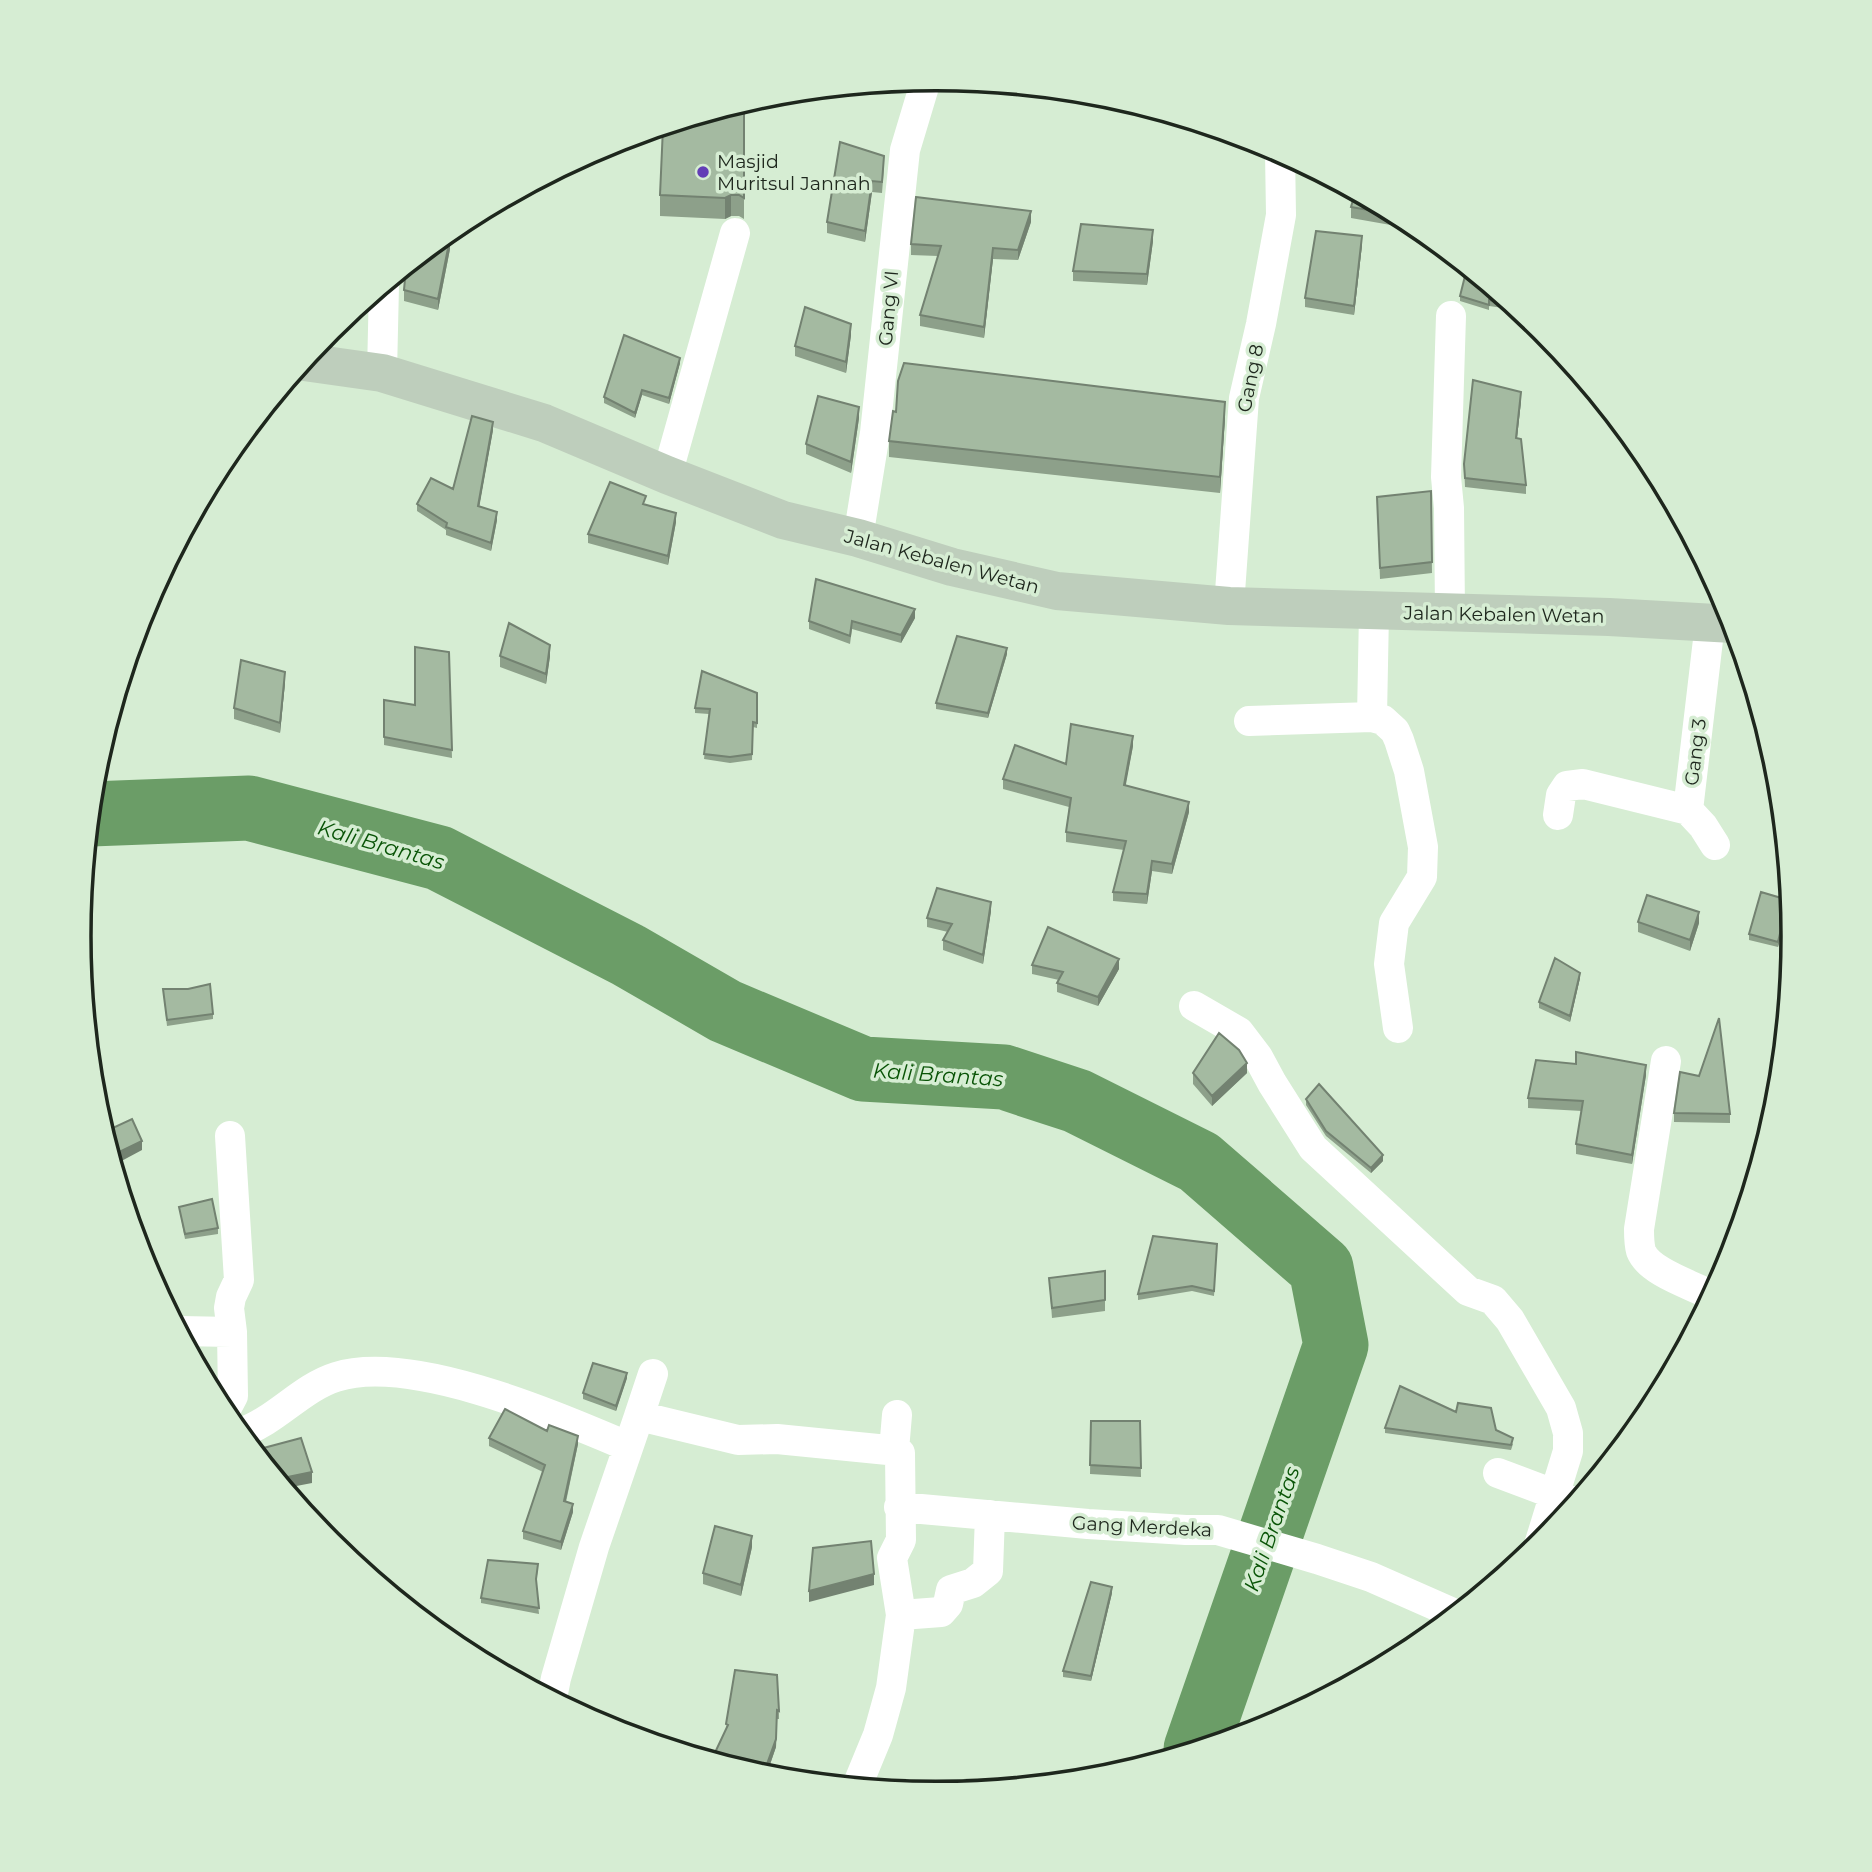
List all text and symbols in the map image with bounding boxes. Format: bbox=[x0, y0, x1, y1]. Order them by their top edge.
place label: Masjid Muritsul Jannah bbox=[717, 150, 871, 195]
marker: Masjid Muritsul Jannah bbox=[695, 164, 711, 180]
street label: Gang VI bbox=[874, 269, 903, 347]
street label: Gang 8 bbox=[1233, 342, 1268, 414]
street label: Jalan Kebalen Wetan bbox=[841, 524, 1042, 599]
street label: Jalan Kebalen Wetan bbox=[1402, 601, 1605, 628]
street label: Gang 3 bbox=[1680, 717, 1711, 787]
water label: Kali Brantas bbox=[315, 815, 447, 875]
water label: Kali Brantas bbox=[872, 1057, 1004, 1092]
water label: Kali Brantas bbox=[1238, 1463, 1305, 1595]
street label: Gang Merdeka bbox=[1071, 1511, 1213, 1542]

